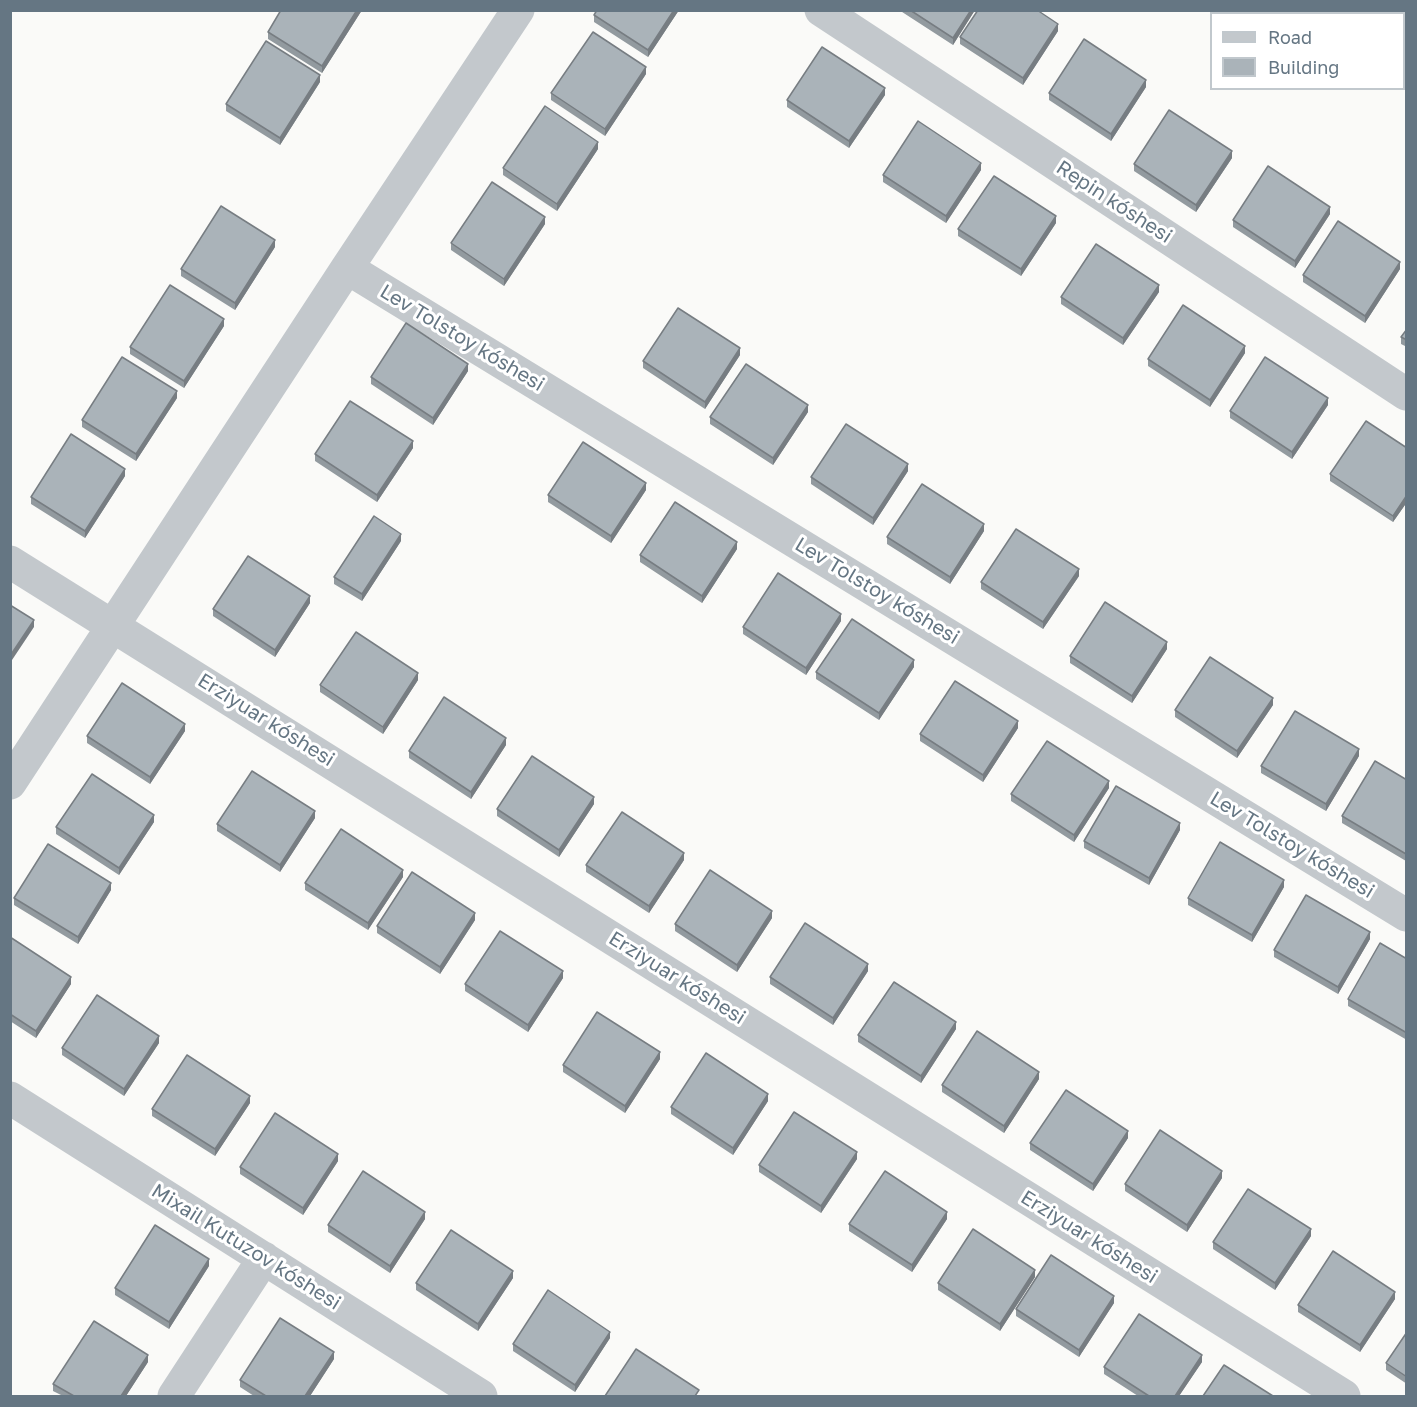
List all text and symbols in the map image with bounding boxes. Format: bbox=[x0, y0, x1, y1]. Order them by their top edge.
legend bbox=[1210, 12, 1405, 90]
text: Road bbox=[1268, 26, 1312, 48]
text: Building bbox=[1268, 56, 1339, 78]
street label: Repin kóshesi bbox=[1052, 156, 1176, 248]
street label: Lev Tolstoy kóshesi bbox=[376, 279, 548, 397]
street label: Lev Tolstoy kóshesi bbox=[791, 532, 963, 650]
street label: Erziyuar kóshesi bbox=[193, 668, 339, 772]
street label: Lev Tolstoy kóshesi bbox=[1206, 786, 1378, 904]
street label: Erziyuar kóshesi bbox=[604, 926, 750, 1030]
street label: Mixail Kutuzov kóshesi bbox=[147, 1179, 345, 1315]
street label: Erziyuar kóshesi bbox=[1016, 1185, 1162, 1289]

